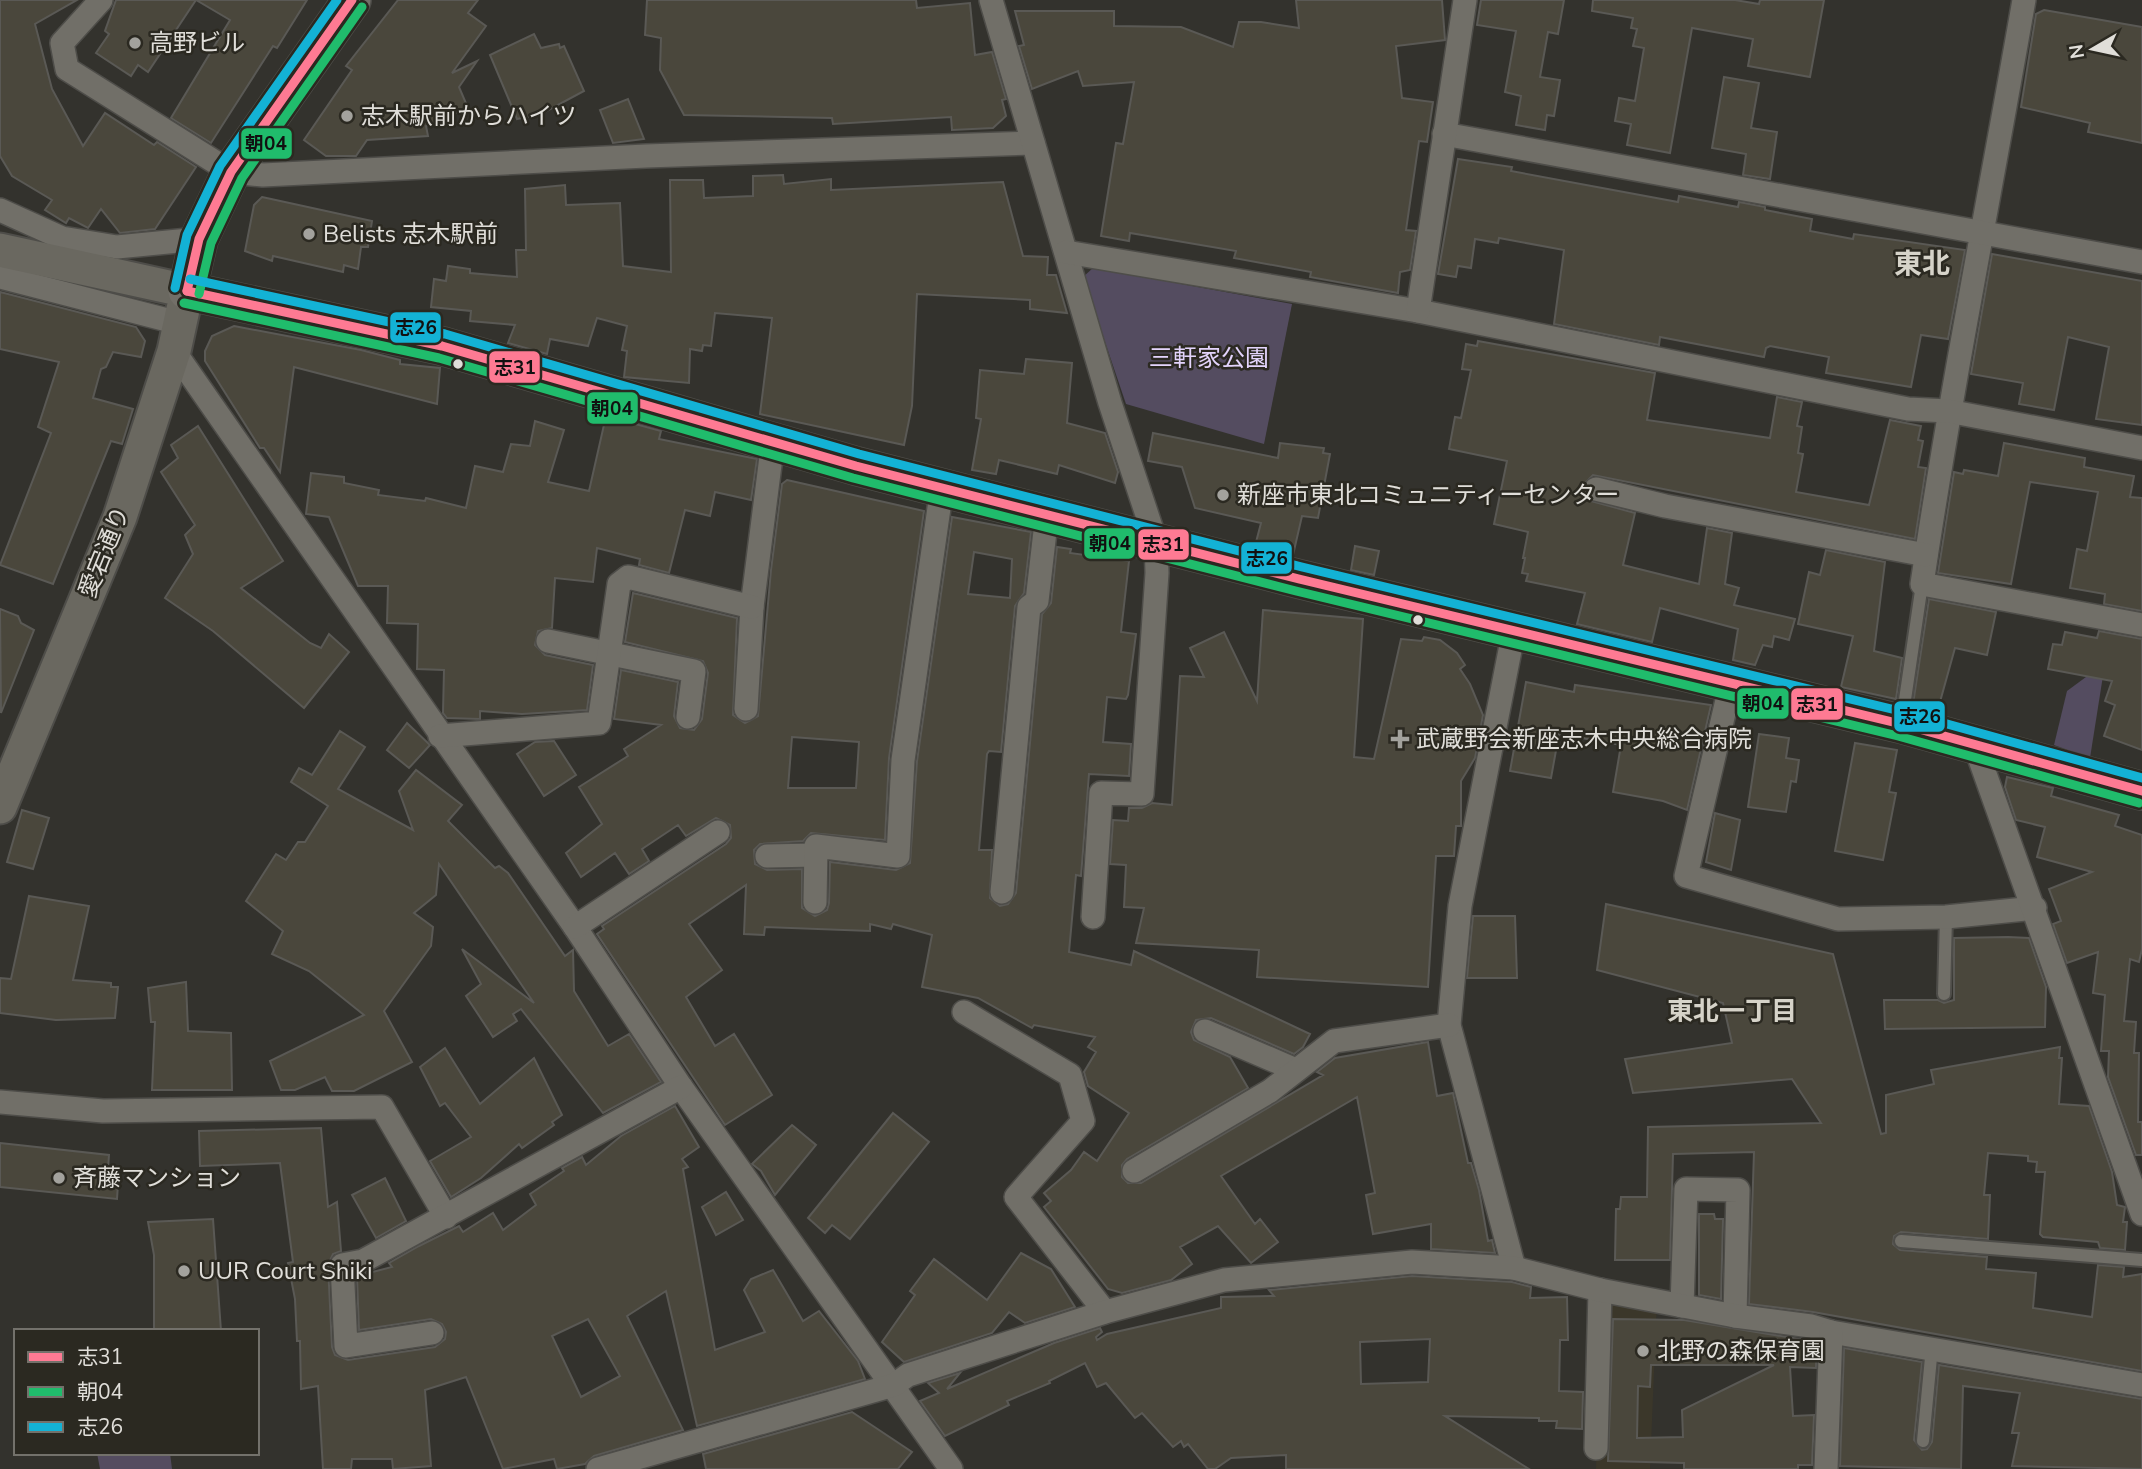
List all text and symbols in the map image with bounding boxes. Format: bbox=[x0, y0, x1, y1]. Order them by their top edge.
north arrow bbox=[2058, 14, 2128, 84]
place label: 高野ビル bbox=[149, 27, 245, 59]
marker: 高野ビル bbox=[127, 35, 143, 51]
text: N bbox=[2063, 42, 2091, 61]
place label: 志木駅前からハイツ bbox=[361, 100, 577, 132]
marker: 志木駅前からハイツ bbox=[339, 108, 355, 124]
line badge: 朝04 bbox=[240, 127, 293, 160]
text: 朝04 bbox=[245, 131, 287, 157]
place label: Belists 志木駅前 bbox=[323, 218, 498, 250]
marker: Belists 志木駅前 bbox=[301, 226, 317, 242]
district label: 東北 bbox=[1894, 245, 1950, 283]
line badge: 志26 bbox=[389, 311, 442, 344]
text: 志26 bbox=[395, 315, 437, 341]
park label: 三軒家公園 bbox=[1149, 342, 1269, 374]
line badge: 志31 bbox=[488, 350, 541, 384]
text: 志31 bbox=[494, 355, 536, 381]
unlabelled marker bbox=[451, 357, 465, 371]
line badge: 朝04 bbox=[586, 391, 639, 425]
text: 朝04 bbox=[591, 396, 633, 422]
place label: 新座市東北コミュニティーセンター bbox=[1237, 479, 1620, 511]
marker: 新座市東北コミュニティーセンター bbox=[1215, 487, 1231, 503]
street label: 愛宕通り bbox=[71, 502, 137, 602]
line badge: 朝04 bbox=[1083, 527, 1136, 560]
line badge: 志31 bbox=[1137, 528, 1190, 561]
text: 朝04 bbox=[1089, 531, 1131, 557]
text: 志31 bbox=[1142, 532, 1184, 558]
line badge: 志26 bbox=[1240, 541, 1293, 575]
text: 志26 bbox=[1246, 546, 1288, 572]
unlabelled marker bbox=[1411, 613, 1425, 627]
line badge: 朝04 bbox=[1736, 687, 1790, 720]
line badge: 志31 bbox=[1790, 687, 1844, 721]
text: 朝04 bbox=[1742, 691, 1784, 717]
text: 志31 bbox=[1796, 692, 1838, 718]
line badge: 志26 bbox=[1893, 700, 1946, 733]
text: 志26 bbox=[1899, 704, 1941, 730]
place label: 武蔵野会新座志木中央総合病院 bbox=[1416, 723, 1752, 755]
marker: 武蔵野会新座志木中央総合病院 bbox=[1390, 729, 1410, 749]
district label: 東北一丁目 bbox=[1667, 994, 1797, 1029]
place label: 斉藤マンション bbox=[73, 1162, 241, 1194]
marker: 斉藤マンション bbox=[51, 1170, 67, 1186]
place label: UUR Court Shiki bbox=[198, 1255, 373, 1287]
marker: UUR Court Shiki bbox=[176, 1263, 192, 1279]
legend bbox=[14, 1329, 259, 1455]
place label: 北野の森保育園 bbox=[1657, 1335, 1825, 1367]
text: 志31 bbox=[77, 1343, 123, 1371]
marker: 北野の森保育園 bbox=[1635, 1343, 1651, 1359]
text: 朝04 bbox=[77, 1378, 123, 1406]
text: 志26 bbox=[77, 1413, 123, 1441]

